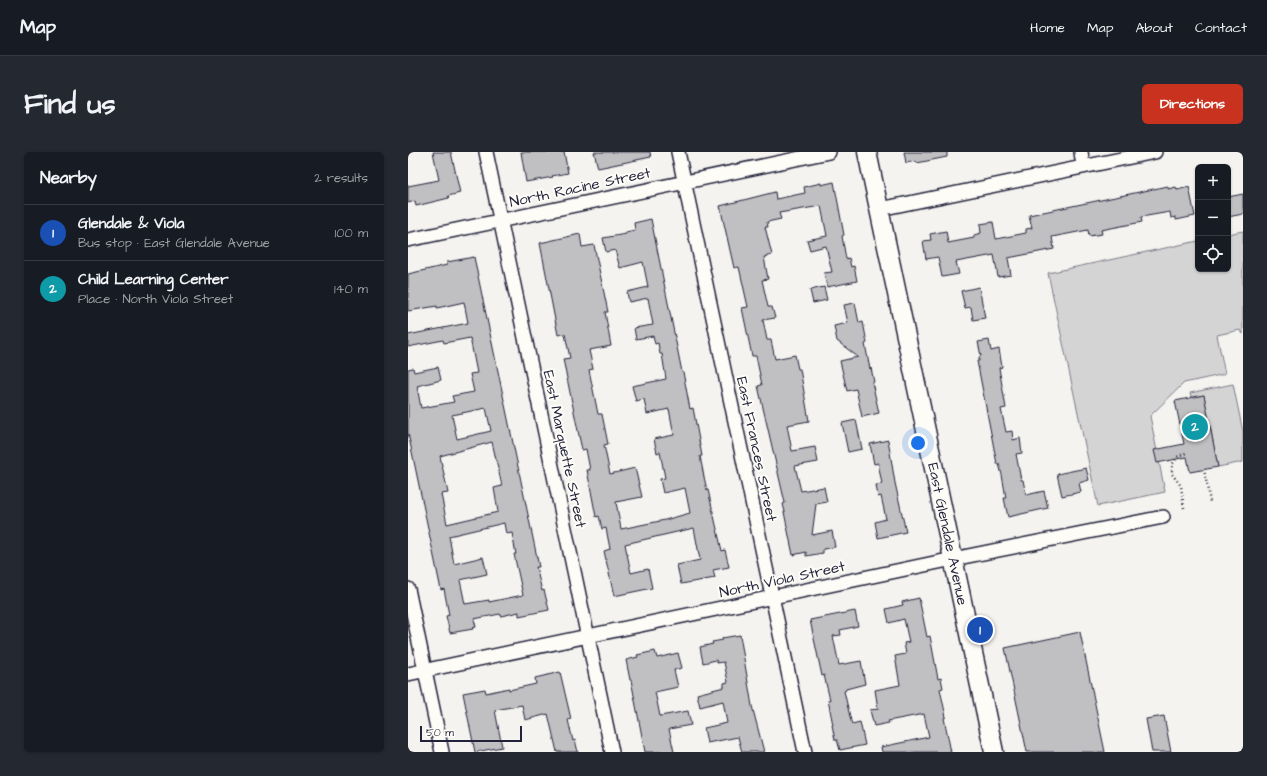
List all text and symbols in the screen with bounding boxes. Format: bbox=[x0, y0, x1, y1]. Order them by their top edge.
text: Map bbox=[20, 14, 56, 41]
text: Home bbox=[1030, 18, 1065, 38]
text: Map bbox=[1087, 18, 1113, 38]
text: About bbox=[1135, 18, 1173, 38]
text: Contact bbox=[1195, 18, 1247, 38]
button: Directions bbox=[1142, 84, 1243, 124]
text: Find us bbox=[24, 85, 115, 124]
street label: North Racine Street bbox=[508, 162, 653, 213]
map controls bbox=[1195, 164, 1231, 272]
button: + bbox=[1195, 164, 1231, 200]
text: Nearby bbox=[40, 166, 97, 190]
text: 2 results bbox=[314, 169, 368, 187]
button: − bbox=[1195, 200, 1231, 236]
text: Glendale & Viola bbox=[78, 213, 184, 234]
text: 1 bbox=[52, 224, 54, 242]
text: 100 m bbox=[335, 224, 368, 242]
text: Bus stop · East Glendale Avenue bbox=[78, 234, 270, 252]
button: locate bbox=[1195, 236, 1231, 272]
text: Child Learning Center bbox=[78, 269, 228, 290]
text: 2 bbox=[49, 280, 57, 298]
text: 140 m bbox=[334, 280, 368, 298]
text: Place · North Viola Street bbox=[78, 290, 233, 308]
street label: East Marquette Street bbox=[538, 368, 591, 530]
street label: East Frances Street bbox=[731, 375, 782, 523]
pin: 2 bbox=[1182, 412, 1208, 442]
your location bbox=[908, 433, 928, 453]
street label: East Glendale Avenue bbox=[922, 461, 973, 607]
street label: North Viola Street bbox=[717, 556, 847, 603]
pin: 1 bbox=[967, 615, 993, 645]
scale bar bbox=[420, 724, 522, 743]
text: 50 m bbox=[426, 725, 454, 740]

